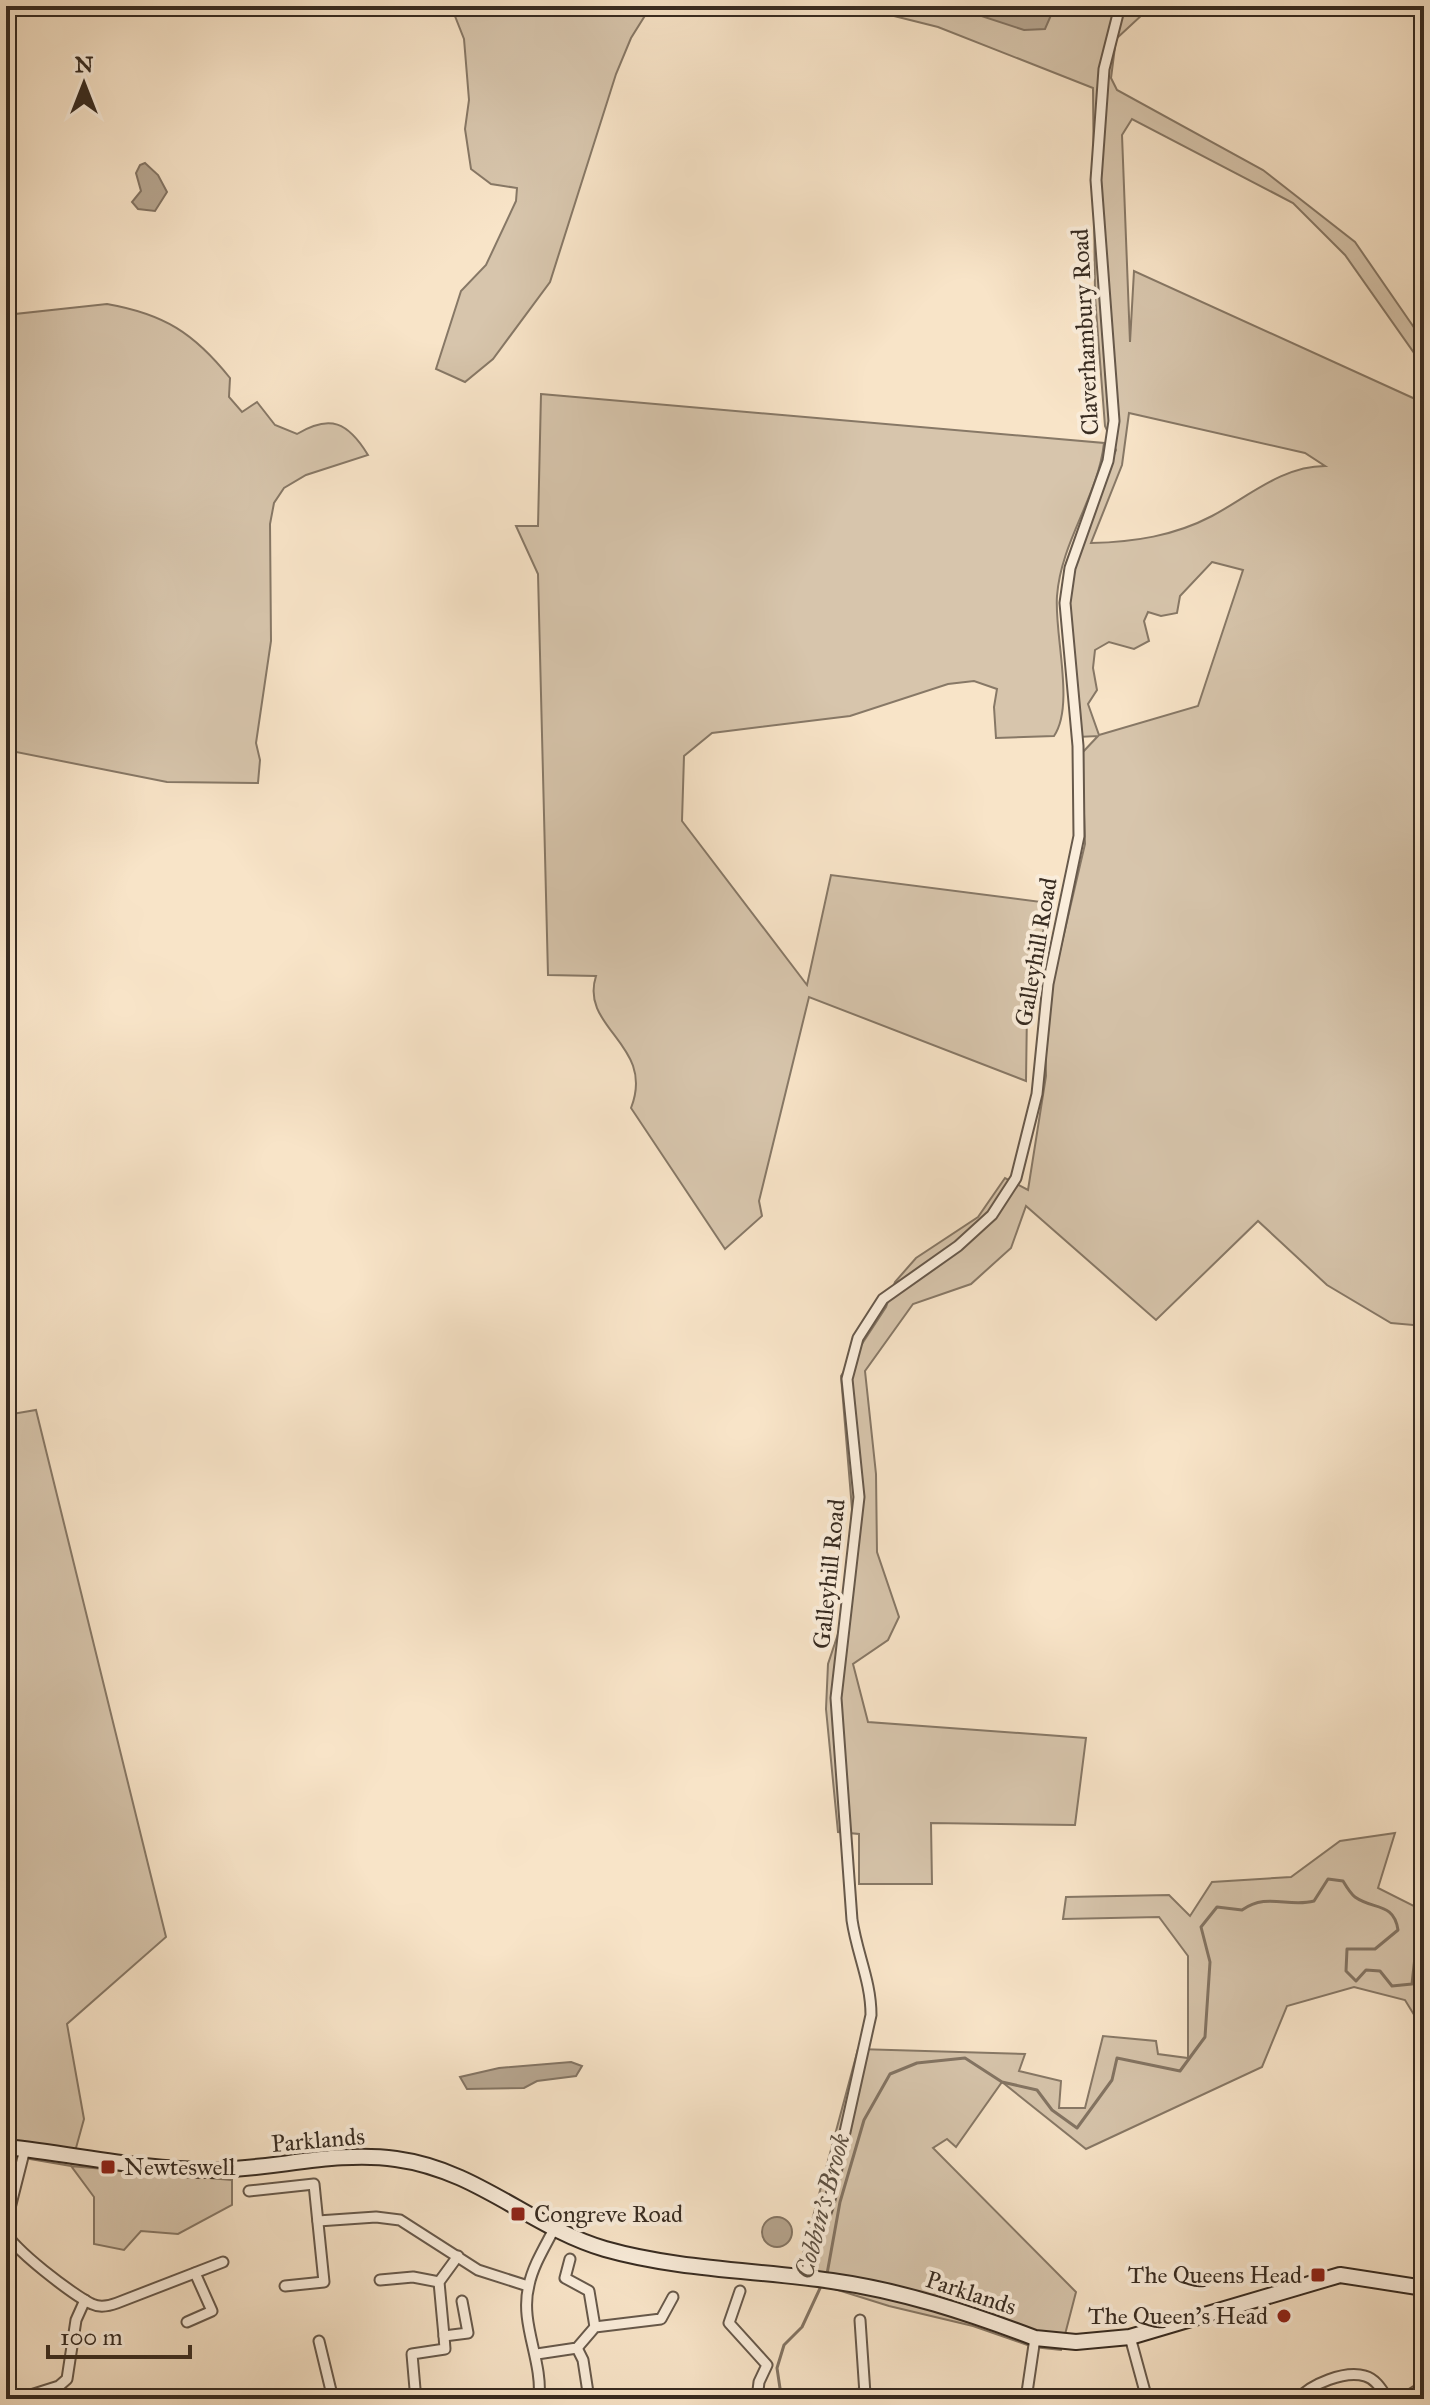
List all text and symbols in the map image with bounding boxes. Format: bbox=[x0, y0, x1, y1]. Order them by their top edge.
north arrow bbox=[44, 44, 124, 124]
text: N bbox=[75, 51, 94, 78]
street label: Claverhambury Road bbox=[1065, 228, 1105, 436]
street label: Galleyhill Road bbox=[1008, 875, 1064, 1029]
street label: Galleyhill Road bbox=[806, 1497, 852, 1651]
street label: Parklands bbox=[270, 2121, 366, 2159]
water label: Cobbin's Brook bbox=[787, 2129, 857, 2282]
place label: Newteswell bbox=[124, 2152, 236, 2182]
marker: Newteswell bbox=[99, 2158, 117, 2176]
place label: Congreve Road bbox=[534, 2199, 683, 2229]
marker: Congreve Road bbox=[509, 2205, 527, 2223]
place label: The Queens Head bbox=[1128, 2260, 1302, 2290]
street label: Parklands bbox=[922, 2264, 1020, 2322]
marker: The Queens Head bbox=[1309, 2266, 1327, 2284]
place label: The Queen's Head bbox=[1088, 2301, 1268, 2331]
marker: The Queen's Head bbox=[1275, 2307, 1293, 2325]
scale bar bbox=[48, 2309, 190, 2359]
text: 100 m bbox=[60, 2322, 123, 2352]

